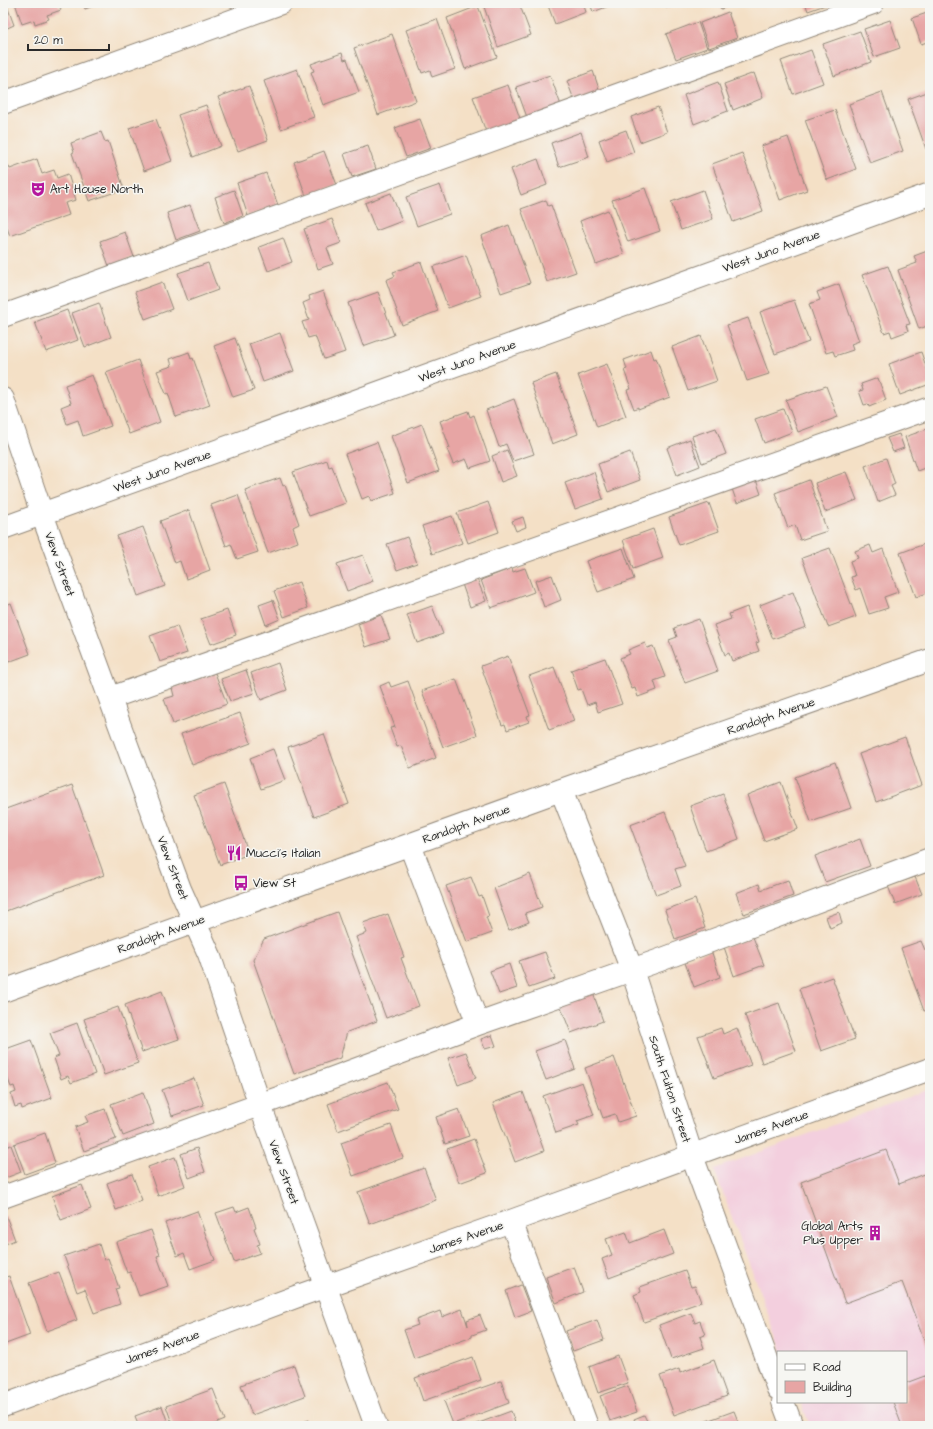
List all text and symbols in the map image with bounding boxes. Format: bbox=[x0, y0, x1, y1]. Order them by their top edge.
scale bar bbox=[28, 26, 109, 52]
text: 20 m bbox=[34, 32, 63, 49]
theatre icon: Art House North bbox=[29, 180, 47, 198]
place label: Art House North bbox=[50, 181, 143, 198]
street label: West Juno Avenue bbox=[720, 226, 823, 277]
street label: West Juno Avenue bbox=[416, 336, 519, 387]
street label: West Juno Avenue bbox=[111, 446, 214, 497]
street label: View Street bbox=[40, 530, 79, 599]
street label: Randolph Avenue bbox=[725, 693, 818, 739]
street label: Randolph Avenue bbox=[420, 801, 513, 848]
street label: View Street bbox=[153, 834, 193, 903]
restaurant icon: Mucci's Italian bbox=[225, 844, 243, 862]
place label: Mucci's Italian bbox=[246, 845, 320, 862]
bus stop icon: View St bbox=[232, 874, 250, 892]
place label: View St bbox=[253, 875, 296, 892]
street label: Randolph Avenue bbox=[115, 911, 208, 958]
street label: South Fulton Street bbox=[644, 1033, 695, 1145]
street label: James Avenue bbox=[732, 1106, 811, 1149]
street label: View Street bbox=[264, 1138, 303, 1207]
street label: James Avenue bbox=[426, 1217, 506, 1258]
place label: Global Arts Plus Upper bbox=[801, 1218, 863, 1249]
building icon: Global Arts Plus Upper bbox=[866, 1224, 884, 1242]
street label: James Avenue bbox=[123, 1326, 202, 1369]
legend bbox=[777, 1351, 907, 1403]
text: Road bbox=[813, 1359, 841, 1376]
text: Building bbox=[813, 1379, 851, 1397]

